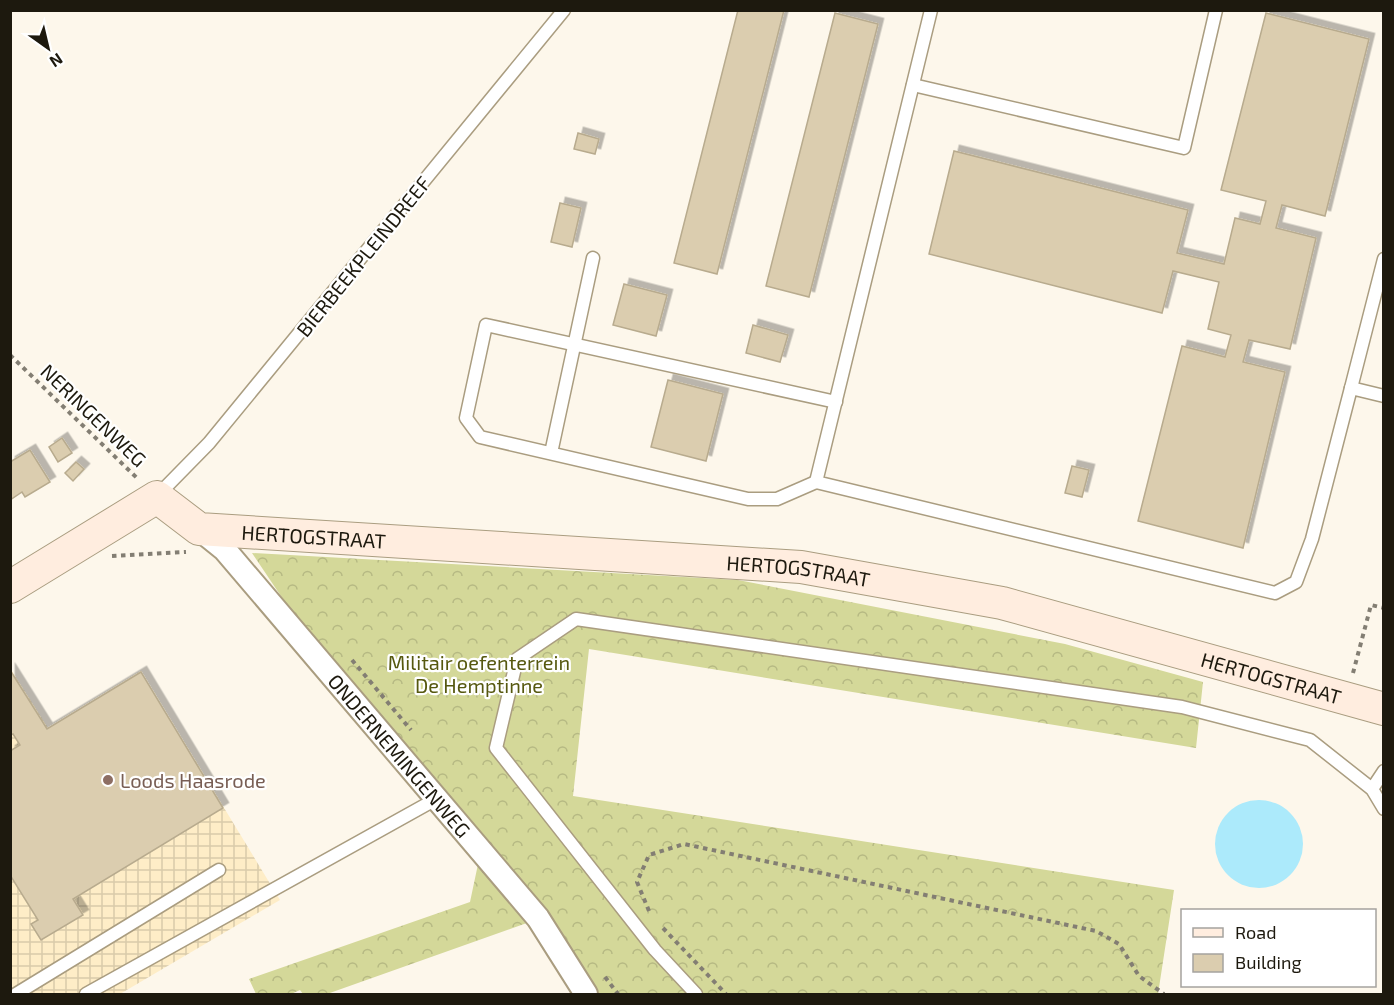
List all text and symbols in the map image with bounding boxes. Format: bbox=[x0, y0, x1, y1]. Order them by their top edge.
north arrow bbox=[18, 18, 78, 78]
text: N bbox=[47, 50, 67, 72]
street label: BIERBEEKPLEINDREEF bbox=[291, 171, 435, 341]
street label: NERINGENWEG bbox=[36, 359, 152, 471]
street label: HERTOGSTRAAT bbox=[241, 520, 387, 553]
street label: HERTOGSTRAAT bbox=[726, 550, 872, 591]
street label: HERTOGSTRAAT bbox=[1198, 647, 1344, 709]
park label: Militair oefenterrein De Hemptinne bbox=[388, 650, 570, 697]
street label: ONDERNEMINGENWEG bbox=[323, 669, 476, 842]
place label: Loods Haasrode bbox=[120, 768, 266, 792]
marker: Loods Haasrode bbox=[101, 773, 115, 787]
legend bbox=[1181, 909, 1376, 987]
text: Road bbox=[1235, 921, 1276, 943]
text: Building bbox=[1235, 951, 1302, 973]

